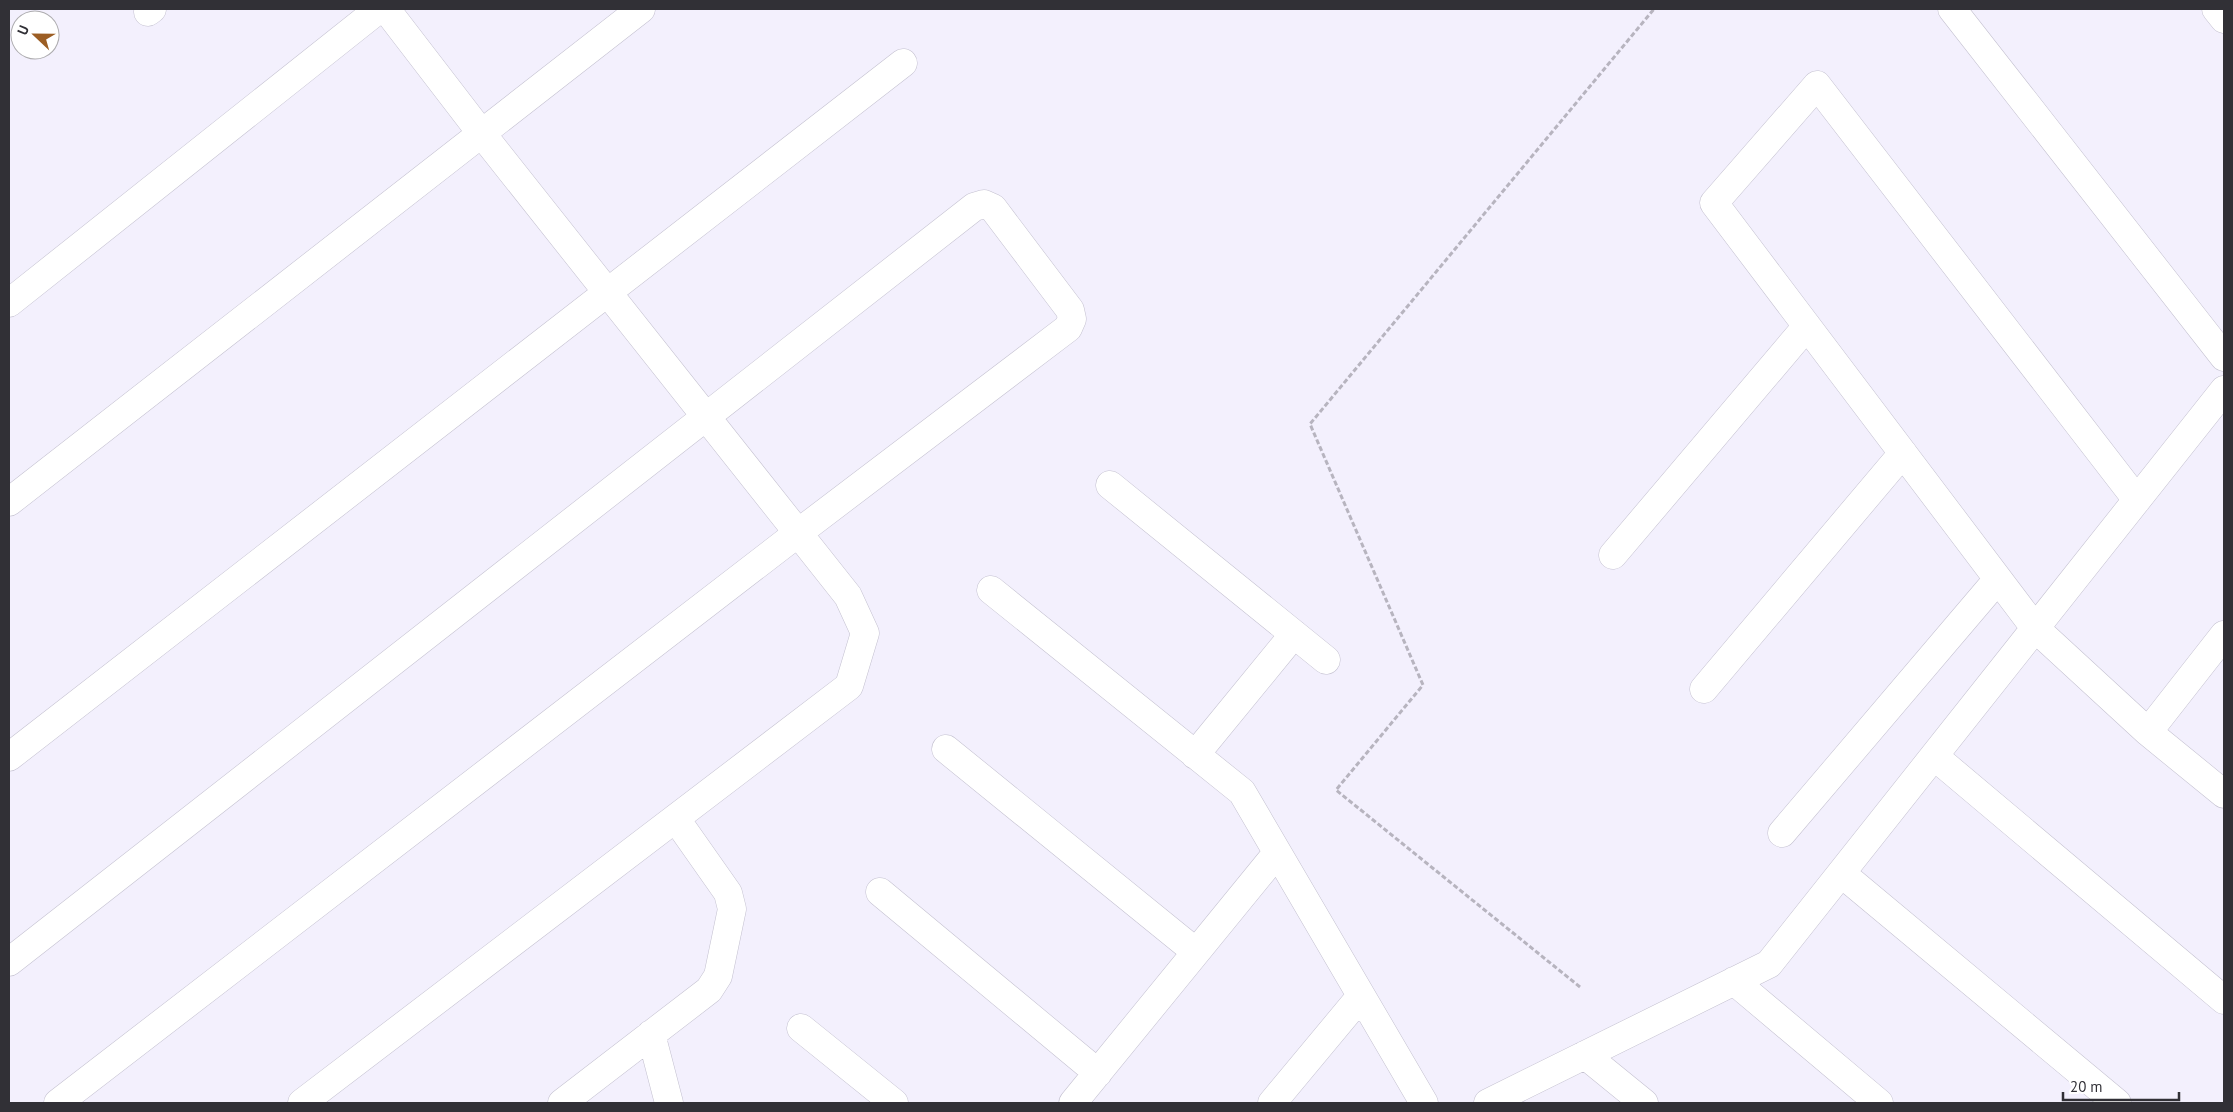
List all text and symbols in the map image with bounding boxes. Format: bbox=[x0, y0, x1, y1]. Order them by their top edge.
north arrow bbox=[10, 10, 60, 60]
text: U bbox=[13, 23, 33, 38]
scale bar bbox=[2063, 1070, 2179, 1102]
text: 20 m bbox=[2070, 1077, 2103, 1096]

